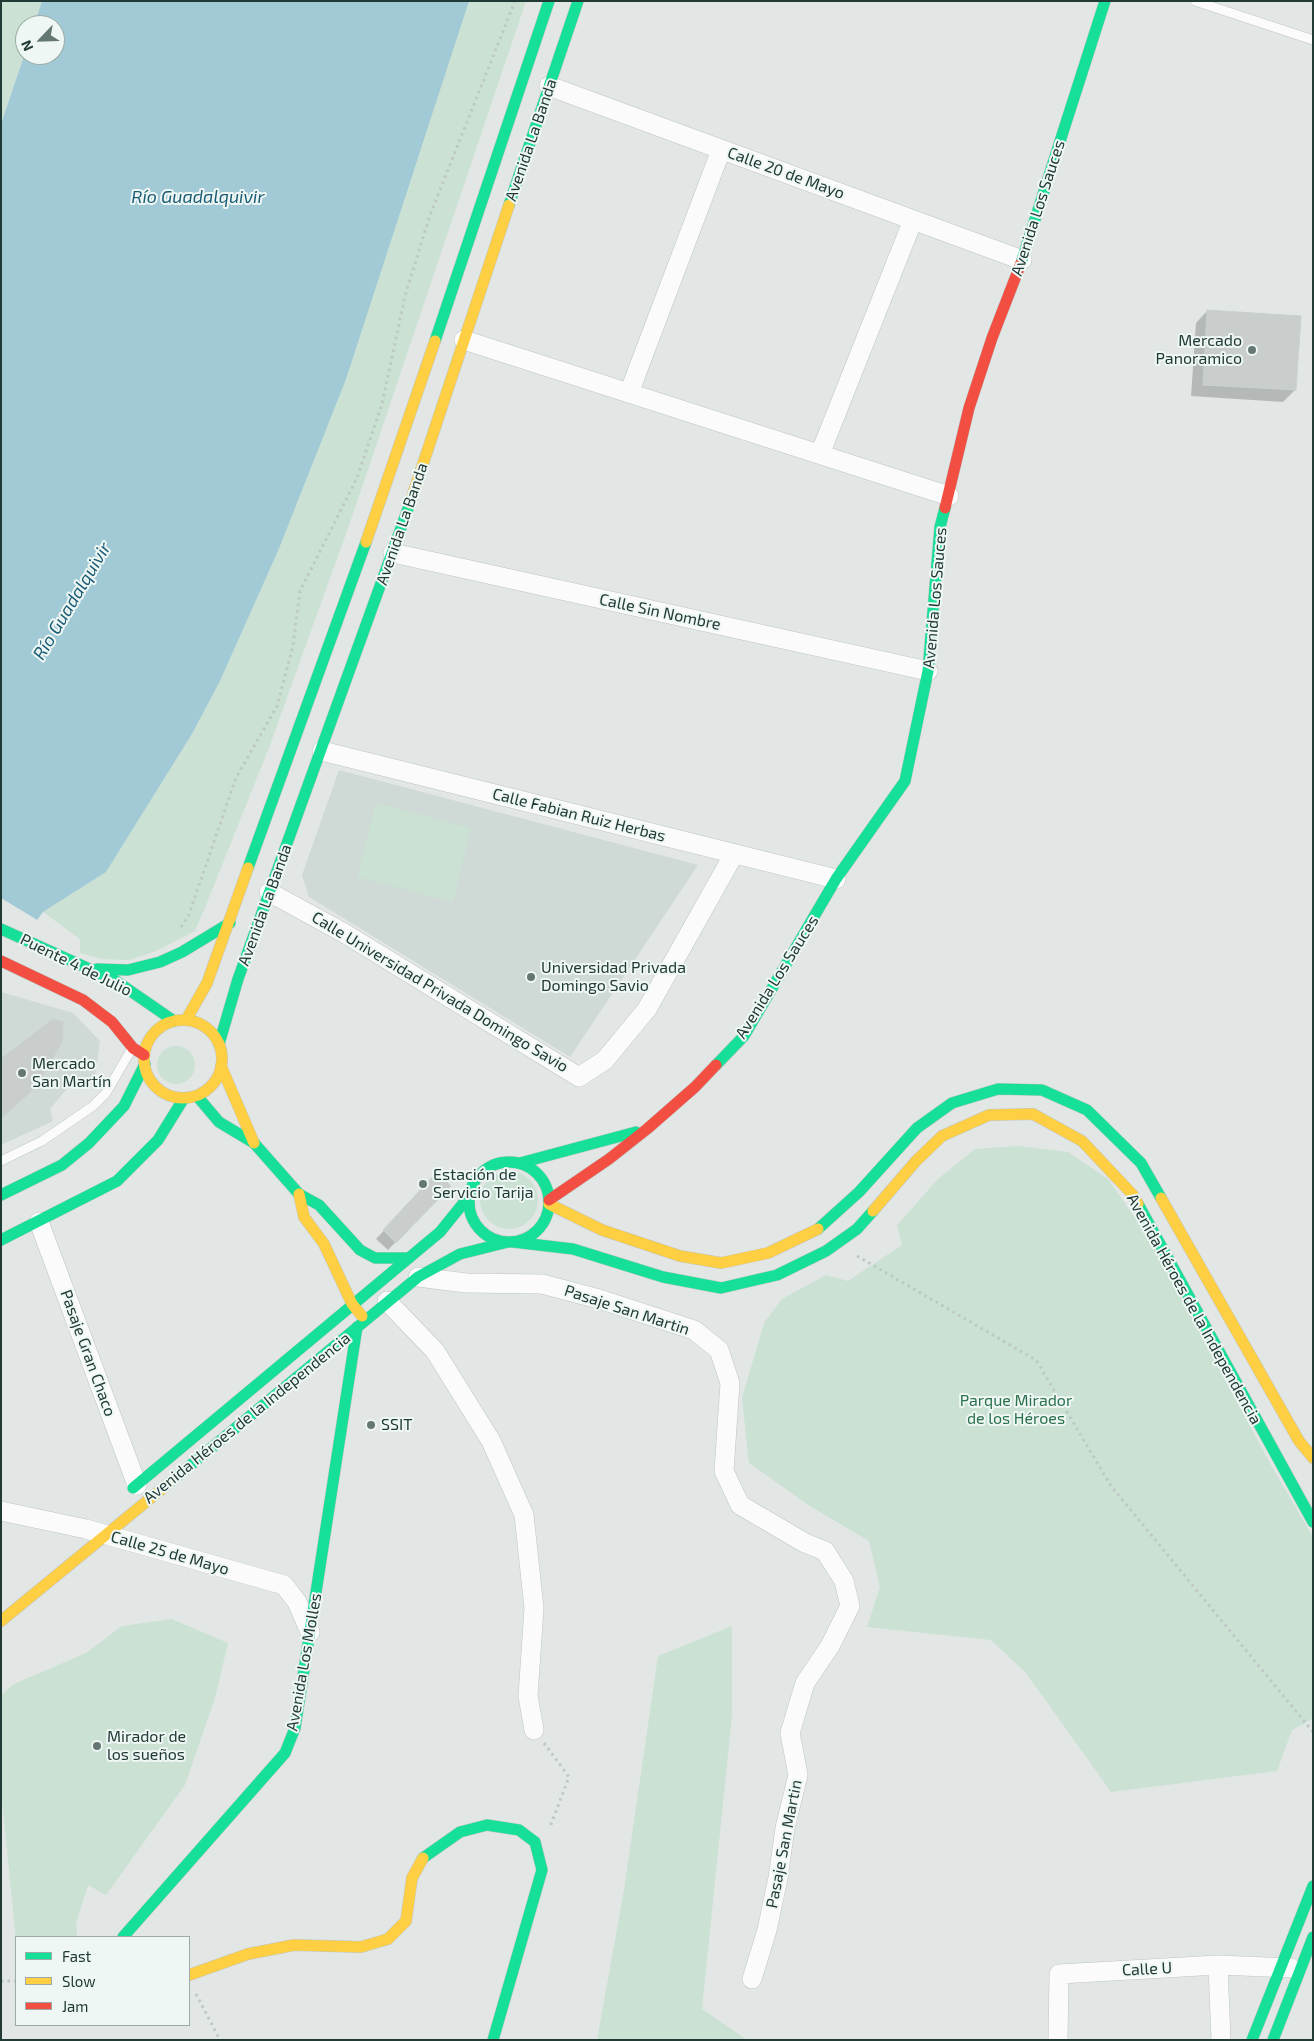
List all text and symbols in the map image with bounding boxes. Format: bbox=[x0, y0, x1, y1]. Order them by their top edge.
north arrow bbox=[15, 15, 65, 65]
text: N bbox=[17, 38, 37, 54]
street label: Avenida La Banda bbox=[501, 76, 561, 204]
street label: Avenida Los Sauces bbox=[1007, 138, 1069, 278]
street label: Calle 20 de Mayo bbox=[725, 143, 847, 203]
water label: Río Guadalquivir bbox=[131, 186, 265, 208]
place label: Mercado Panoramico bbox=[1155, 331, 1242, 369]
marker: Mercado Panoramico bbox=[1246, 344, 1258, 356]
street label: Avenida La Banda bbox=[372, 460, 432, 588]
street label: Avenida Los Sauces bbox=[919, 527, 951, 669]
water label: Río Guadalquivir bbox=[28, 538, 116, 664]
street label: Calle Sin Nombre bbox=[598, 590, 722, 634]
street label: Calle Fabian Ruiz Herbas bbox=[490, 784, 668, 846]
street label: Avenida La Banda bbox=[234, 842, 296, 968]
street label: Calle Universidad Privada Domingo Savio bbox=[308, 908, 572, 1076]
street label: Avenida Los Sauces bbox=[731, 912, 823, 1042]
street label: Puente 4 de Julio bbox=[17, 930, 135, 1000]
place label: Universidad Privada Domingo Savio bbox=[541, 958, 686, 996]
marker: Universidad Privada Domingo Savio bbox=[525, 971, 537, 983]
place label: Mercado San Martín bbox=[32, 1054, 111, 1092]
marker: Mercado San Martín bbox=[16, 1067, 28, 1079]
place label: Estación de Servicio Tarija bbox=[433, 1165, 534, 1203]
marker: Estación de Servicio Tarija bbox=[417, 1178, 429, 1190]
street label: Avenida Héroes de la Independencia bbox=[1122, 1190, 1266, 1428]
street label: Pasaje San Martin bbox=[562, 1281, 692, 1339]
street label: Pasaje Gran Chaco bbox=[56, 1287, 120, 1419]
street label: Avenida Héroes de la Independencia bbox=[140, 1328, 354, 1508]
park label: Parque Mirador de los Héroes bbox=[960, 1391, 1072, 1429]
place label: SSIT bbox=[381, 1415, 412, 1435]
marker: SSIT bbox=[365, 1419, 377, 1431]
street label: Calle 25 de Mayo bbox=[109, 1527, 231, 1579]
street label: Avenida Los Molles bbox=[282, 1592, 326, 1732]
place label: Mirador de los sueños bbox=[107, 1727, 186, 1765]
marker: Mirador de los sueños bbox=[91, 1740, 103, 1752]
street label: Pasaje San Martin bbox=[762, 1778, 806, 1910]
legend bbox=[15, 1936, 190, 2026]
text: Fast bbox=[62, 1947, 91, 1965]
street label: Calle U bbox=[1121, 1958, 1173, 1980]
text: Slow bbox=[62, 1972, 96, 1990]
text: Jam bbox=[62, 1997, 88, 2015]

